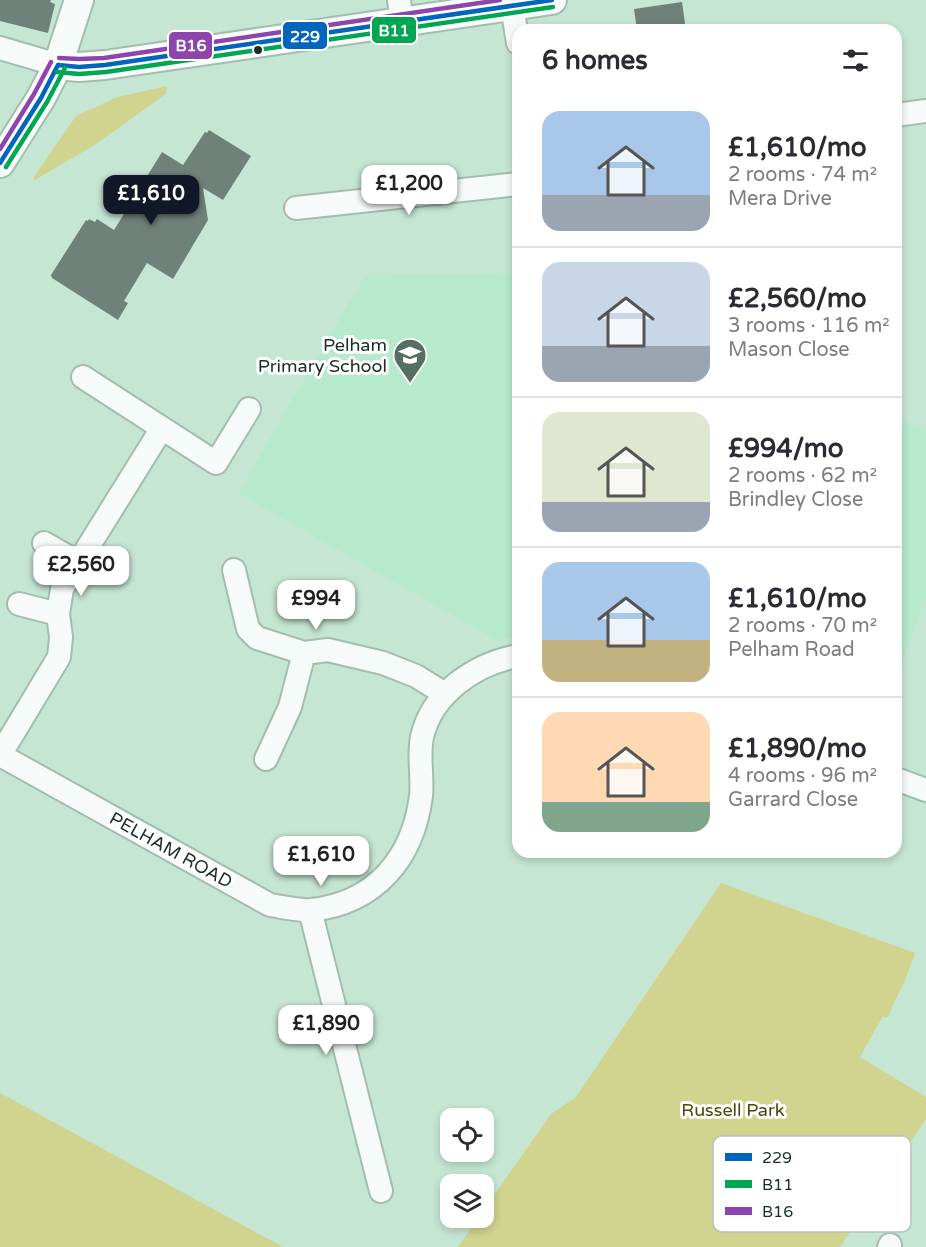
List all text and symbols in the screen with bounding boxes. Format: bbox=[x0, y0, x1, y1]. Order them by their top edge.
line badge: B11 bbox=[371, 16, 417, 44]
line badge: 229 bbox=[282, 21, 328, 50]
text: B11 bbox=[378, 21, 410, 41]
text: 229 bbox=[290, 27, 320, 47]
line badge: B16 bbox=[168, 31, 213, 60]
text: B16 bbox=[175, 36, 207, 56]
unlabelled marker bbox=[252, 44, 264, 56]
icon: filters bbox=[839, 44, 872, 77]
text: 6 homes bbox=[542, 45, 648, 76]
text: £1,610/mo bbox=[728, 132, 867, 163]
icon: home bbox=[590, 135, 662, 207]
text: 2 rooms · 74 m² bbox=[728, 163, 877, 187]
pin: £1,200 bbox=[360, 165, 458, 216]
text: £1,200 bbox=[375, 172, 443, 196]
pin: £1,610 bbox=[102, 175, 200, 226]
text: £1,610 bbox=[117, 182, 185, 206]
text: Mera Drive bbox=[728, 187, 832, 211]
text: £2,560/mo bbox=[728, 283, 867, 314]
icon: home bbox=[590, 286, 662, 358]
text: 3 rooms · 116 m² bbox=[728, 314, 890, 338]
place label: Pelham Primary School bbox=[258, 334, 387, 377]
school or university icon: Pelham Primary School bbox=[392, 337, 428, 384]
text: Mason Close bbox=[728, 338, 850, 362]
text: £994/mo bbox=[728, 433, 844, 464]
icon: home bbox=[590, 436, 662, 508]
text: 2 rooms · 62 m² bbox=[728, 464, 877, 488]
text: Brindley Close bbox=[728, 488, 863, 512]
pin: £2,560 bbox=[32, 546, 130, 597]
text: £2,560 bbox=[47, 553, 115, 577]
pin: £994 bbox=[280, 580, 352, 631]
text: £1,610/mo bbox=[728, 583, 867, 614]
icon: home bbox=[590, 586, 662, 658]
text: £994 bbox=[291, 587, 341, 611]
text: 2 rooms · 70 m² bbox=[728, 614, 877, 638]
text: Pelham Road bbox=[728, 638, 855, 662]
text: £1,890/mo bbox=[728, 733, 866, 764]
icon: home bbox=[590, 736, 662, 808]
text: 4 rooms · 96 m² bbox=[728, 764, 877, 788]
text: Garrard Close bbox=[728, 788, 858, 812]
street label: PELHAM ROAD bbox=[106, 807, 236, 893]
pin: £1,610 bbox=[272, 836, 370, 887]
text: £1,610 bbox=[287, 843, 355, 867]
pin: £1,890 bbox=[277, 1005, 375, 1056]
text: £1,890 bbox=[292, 1012, 360, 1036]
park label: Russell Park bbox=[681, 1099, 785, 1121]
map controls bbox=[440, 1108, 494, 1228]
button: locate bbox=[440, 1108, 494, 1162]
legend bbox=[713, 1136, 911, 1232]
text: 229 bbox=[762, 1148, 792, 1168]
button: layers bbox=[440, 1174, 494, 1228]
text: B11 bbox=[762, 1175, 793, 1195]
text: B16 bbox=[762, 1202, 793, 1222]

